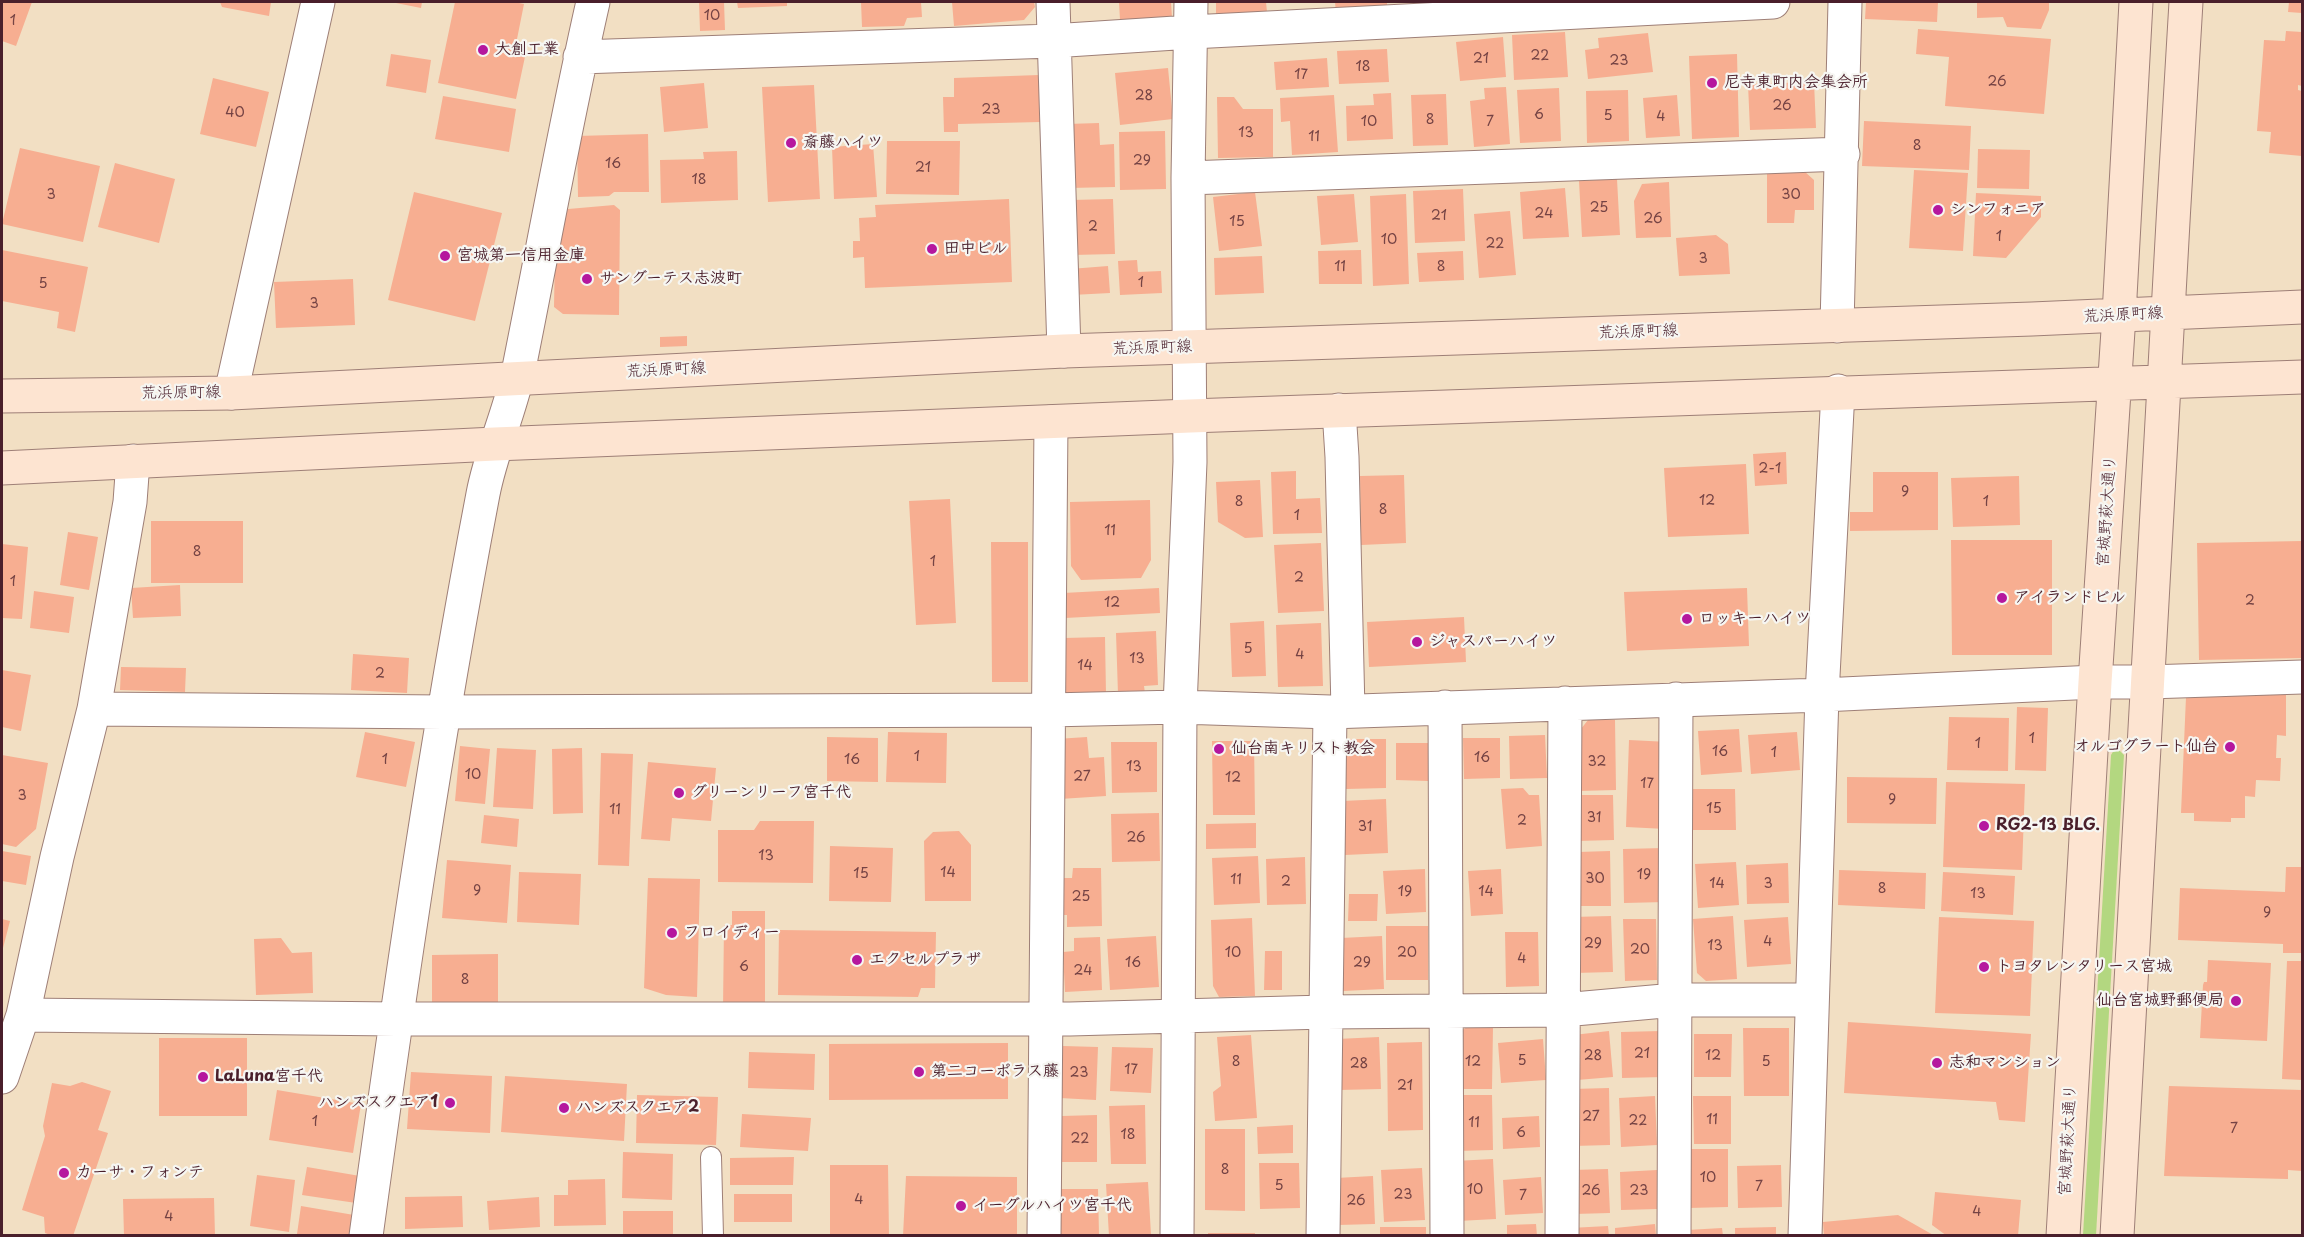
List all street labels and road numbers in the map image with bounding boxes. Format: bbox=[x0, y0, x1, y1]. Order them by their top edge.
street label: 荒浜原町線 bbox=[2083, 303, 2163, 327]
street label: 荒浜原町線 bbox=[1598, 321, 1678, 343]
street label: 荒浜原町線 bbox=[1112, 337, 1192, 359]
street label: 荒浜原町線 bbox=[626, 358, 706, 382]
street label: 荒浜原町線 bbox=[141, 383, 221, 403]
street label: 宮城野萩大通り bbox=[2094, 454, 2120, 568]
street label: 宮城野萩大通り bbox=[2055, 1084, 2081, 1196]

